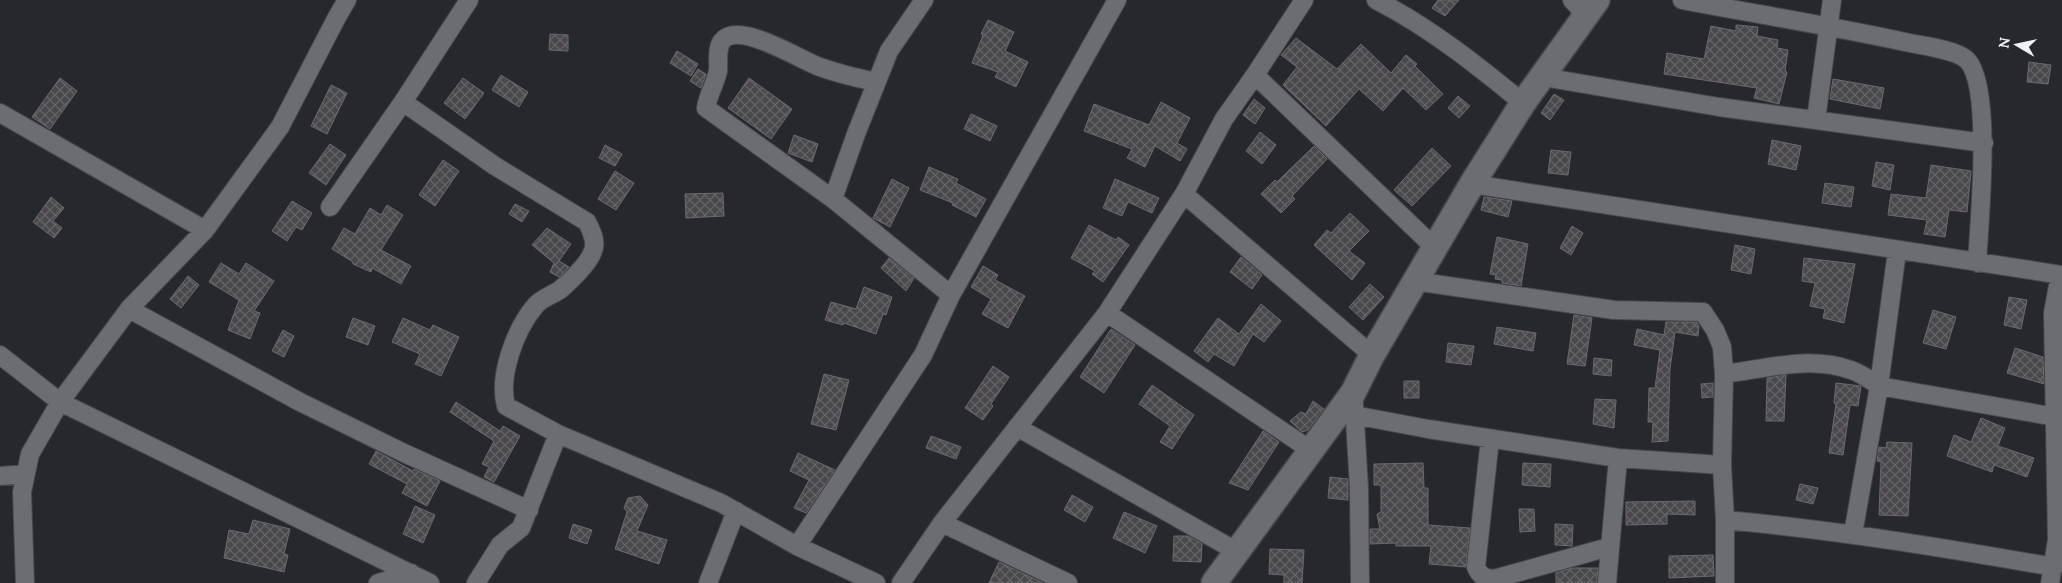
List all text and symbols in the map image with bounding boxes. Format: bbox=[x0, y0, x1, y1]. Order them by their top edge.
north arrow bbox=[1992, 20, 2042, 70]
text: N bbox=[1994, 36, 2014, 50]

